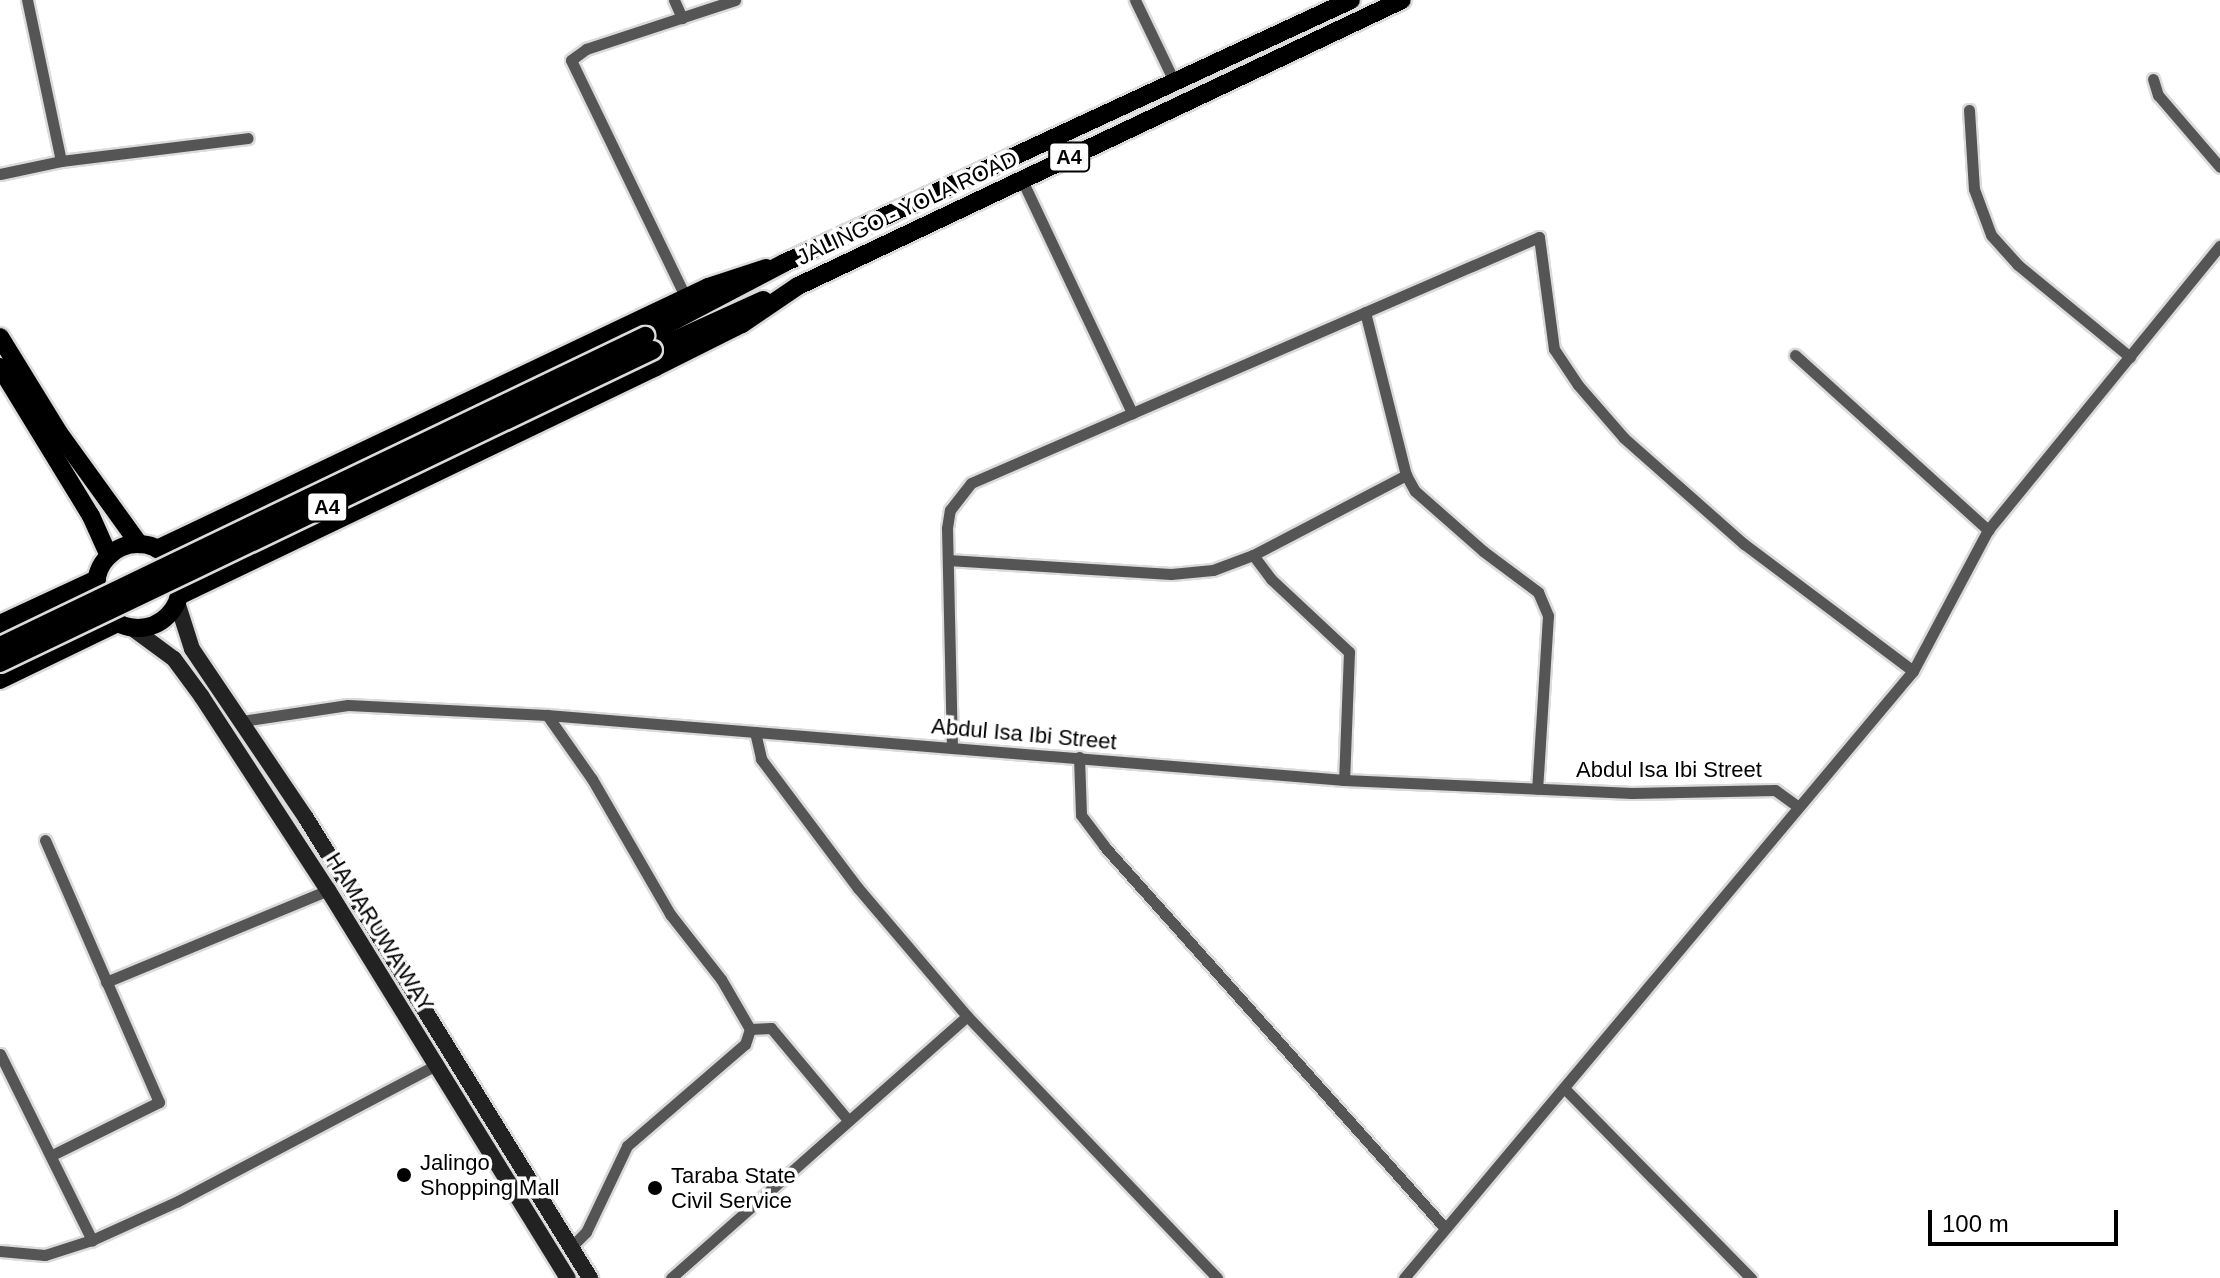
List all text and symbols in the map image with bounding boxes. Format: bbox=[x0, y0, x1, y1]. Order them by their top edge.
road number: A4 bbox=[1047, 141, 1091, 173]
street label: JALINGO - YOLA ROAD bbox=[792, 145, 1022, 271]
road number: A4 bbox=[305, 491, 349, 523]
street label: Abdul Isa Ibi Street bbox=[930, 713, 1118, 755]
street label: Abdul Isa Ibi Street bbox=[1576, 757, 1762, 783]
street label: HAMARUWA WAY bbox=[320, 847, 440, 1017]
place label: Jalingo Shopping Mall bbox=[420, 1149, 559, 1200]
place label: Taraba State Civil Service bbox=[671, 1162, 796, 1214]
marker: Jalingo Shopping Mall bbox=[395, 1166, 413, 1184]
marker: Taraba State Civil Service bbox=[646, 1179, 664, 1197]
scale bar bbox=[1932, 1194, 2122, 1244]
text: 100 m bbox=[1942, 1210, 2009, 1237]

